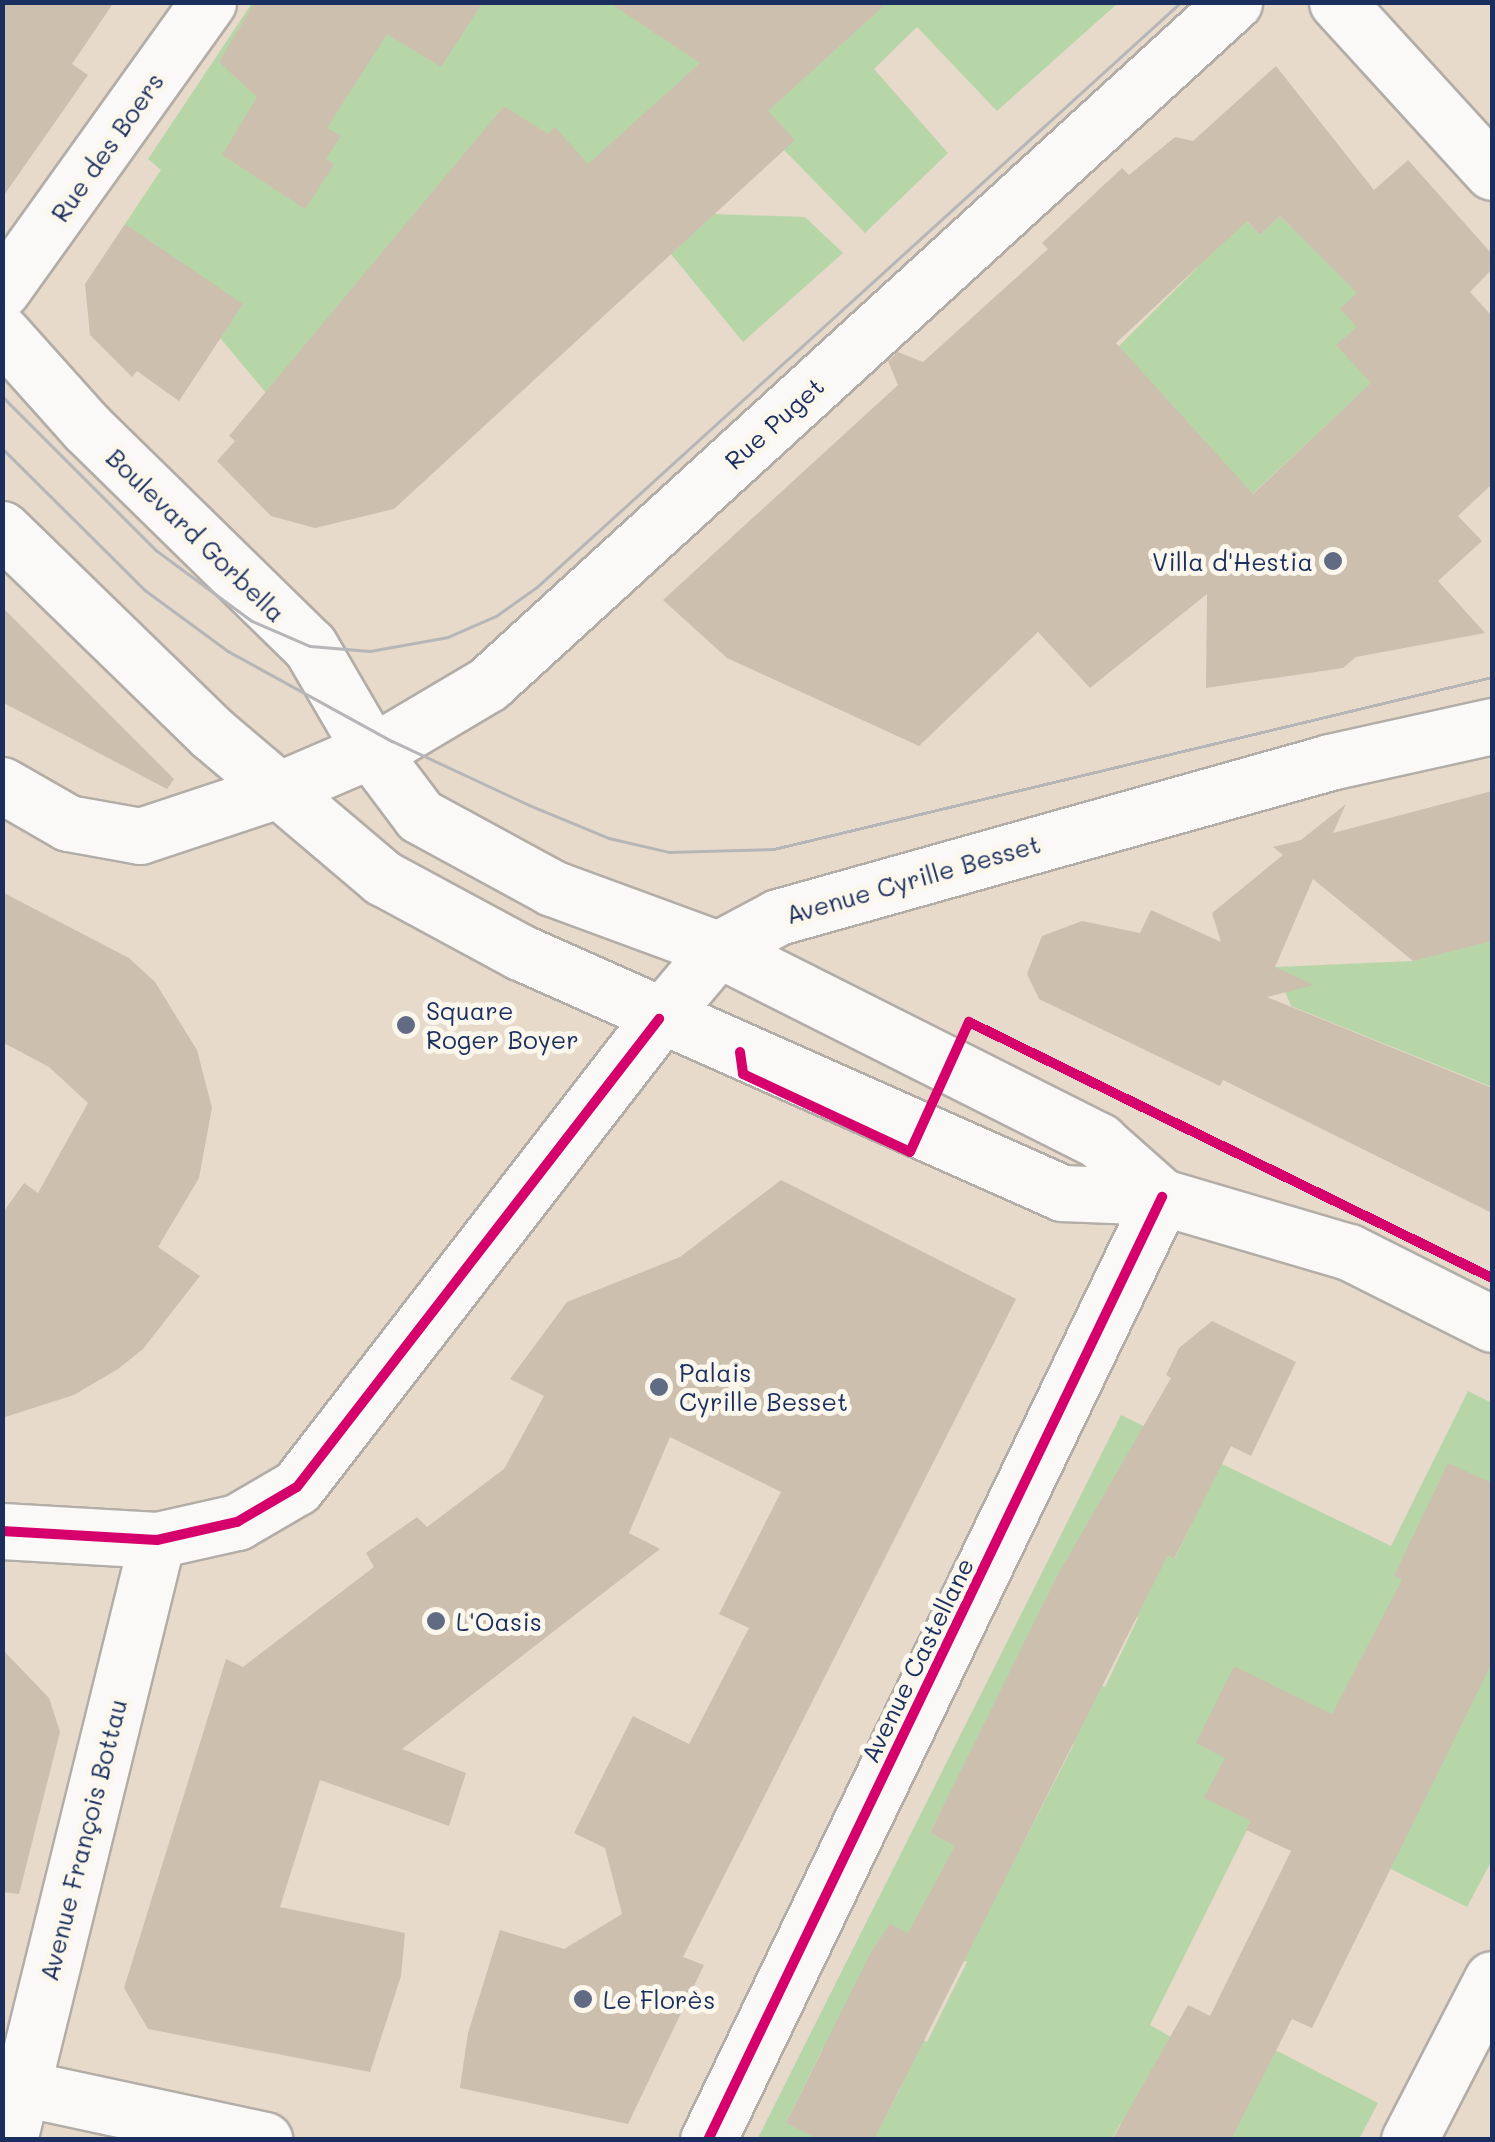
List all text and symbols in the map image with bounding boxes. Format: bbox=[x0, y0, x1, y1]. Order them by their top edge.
street label: Rue des Boers bbox=[44, 67, 170, 227]
street label: Rue Puget bbox=[718, 371, 830, 475]
street label: Boulevard Gorbella bbox=[101, 442, 291, 628]
place label: Villa d'Hestia bbox=[1152, 546, 1313, 576]
marker: Villa d'Hestia bbox=[1322, 550, 1344, 572]
street label: Avenue Cyrille Besset bbox=[782, 828, 1044, 930]
place label: Square Roger Boyer bbox=[426, 996, 579, 1055]
marker: Square Roger Boyer bbox=[395, 1014, 417, 1036]
place label: Palais Cyrille Besset bbox=[679, 1358, 848, 1417]
marker: Palais Cyrille Besset bbox=[648, 1376, 670, 1398]
street label: Avenue Castellane bbox=[854, 1553, 980, 1767]
place label: L'Oasis bbox=[456, 1606, 542, 1636]
marker: L'Oasis bbox=[425, 1610, 447, 1632]
street label: Avenue François Bottau bbox=[33, 1696, 133, 1984]
place label: Le Florès bbox=[603, 1984, 715, 2014]
marker: Le Florès bbox=[572, 1988, 594, 2010]

